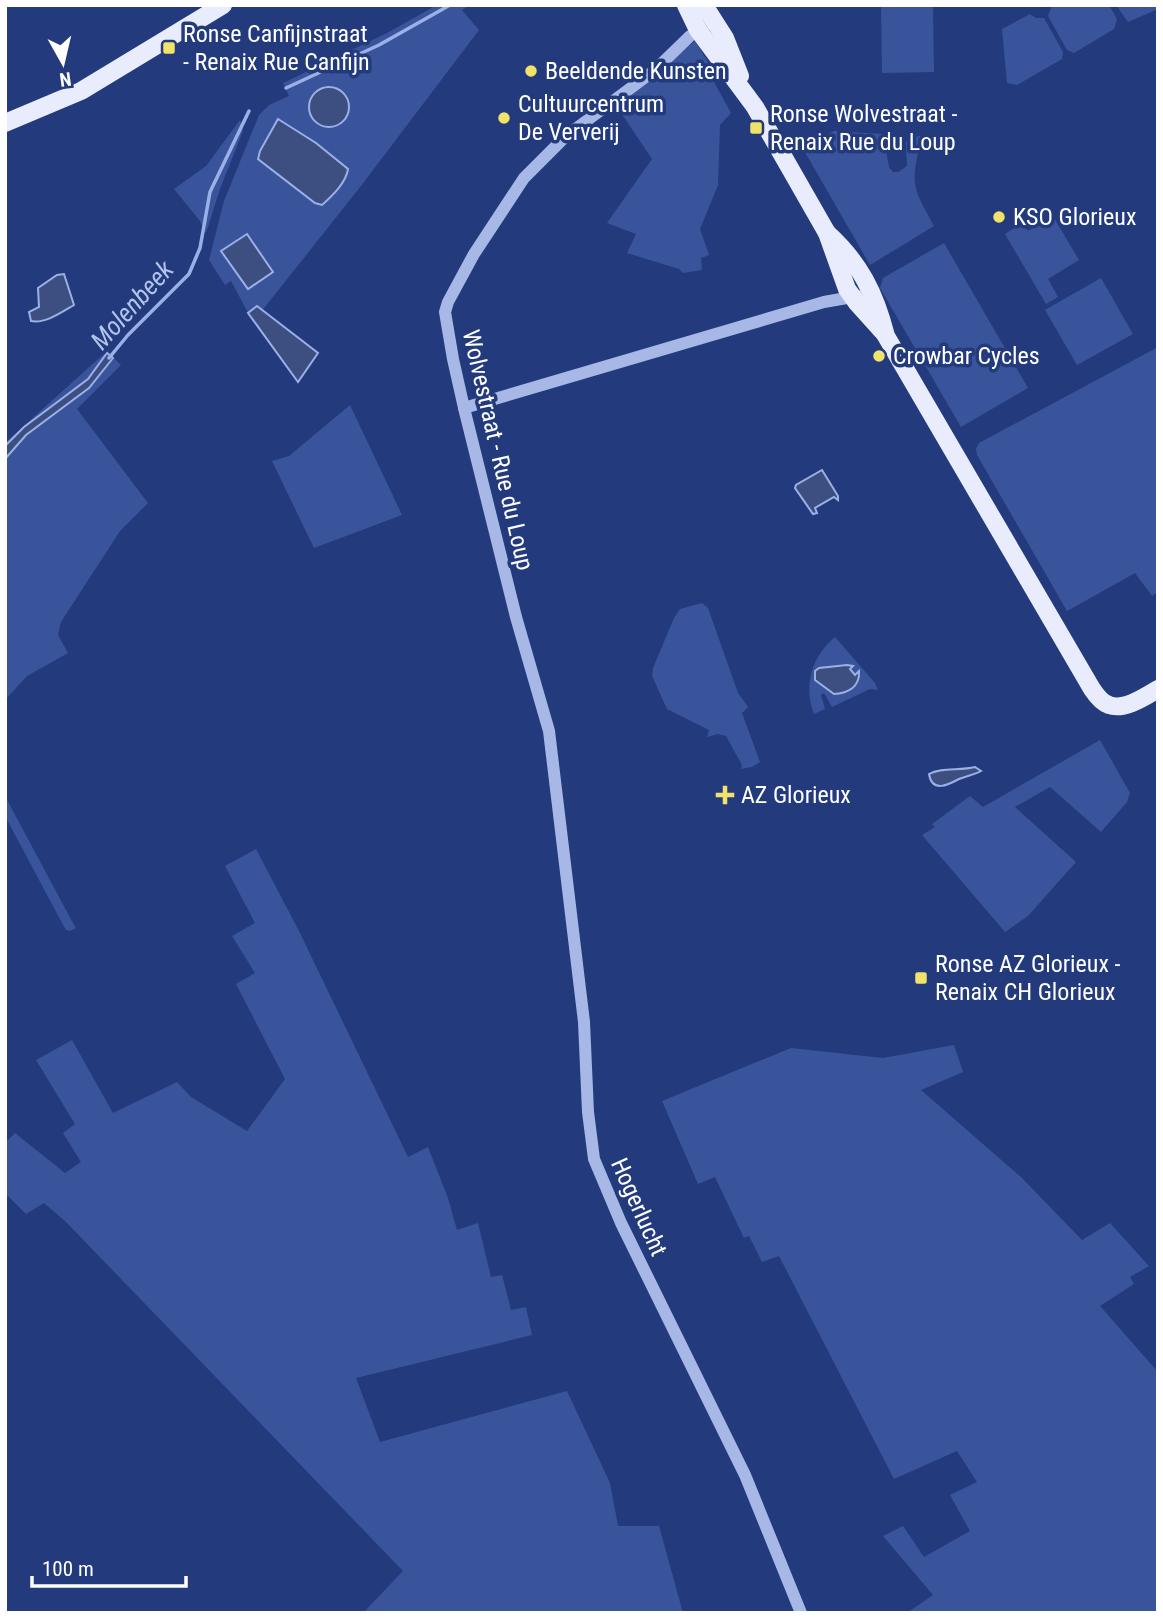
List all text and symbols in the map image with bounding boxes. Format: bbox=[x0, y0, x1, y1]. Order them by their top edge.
place label: Ronse Canfijnstraat - Renaix Rue Canfijn bbox=[183, 20, 370, 76]
north arrow bbox=[28, 28, 98, 98]
marker: Ronse Canfijnstraat - Renaix Rue Canfijn bbox=[161, 40, 177, 56]
place label: Beeldende Kunsten bbox=[545, 57, 727, 85]
marker: Beeldende Kunsten bbox=[523, 63, 539, 79]
text: N bbox=[58, 67, 73, 92]
place label: Cultuurcentrum De Ververij bbox=[518, 90, 664, 146]
place label: Ronse Wolvestraat - Renaix Rue du Loup bbox=[770, 100, 957, 156]
marker: Cultuurcentrum De Ververij bbox=[496, 110, 512, 126]
marker: Ronse Wolvestraat - Renaix Rue du Loup bbox=[748, 120, 764, 136]
place label: KSO Glorieux bbox=[1013, 203, 1136, 231]
marker: KSO Glorieux bbox=[991, 209, 1007, 225]
water label: Molenbeek bbox=[84, 254, 180, 356]
street label: Wolvestraat - Rue du Loup bbox=[457, 327, 539, 573]
place label: Crowbar Cycles bbox=[893, 342, 1040, 370]
marker: Crowbar Cycles bbox=[871, 348, 887, 364]
place label: AZ Glorieux bbox=[741, 781, 851, 809]
marker: AZ Glorieux bbox=[715, 785, 735, 805]
place label: Ronse AZ Glorieux - Renaix CH Glorieux bbox=[935, 950, 1120, 1006]
marker: Ronse AZ Glorieux - Renaix CH Glorieux bbox=[913, 970, 929, 986]
street label: Hogerlucht bbox=[605, 1154, 673, 1260]
scale bar bbox=[32, 1544, 186, 1588]
text: 100 m bbox=[42, 1557, 94, 1581]

